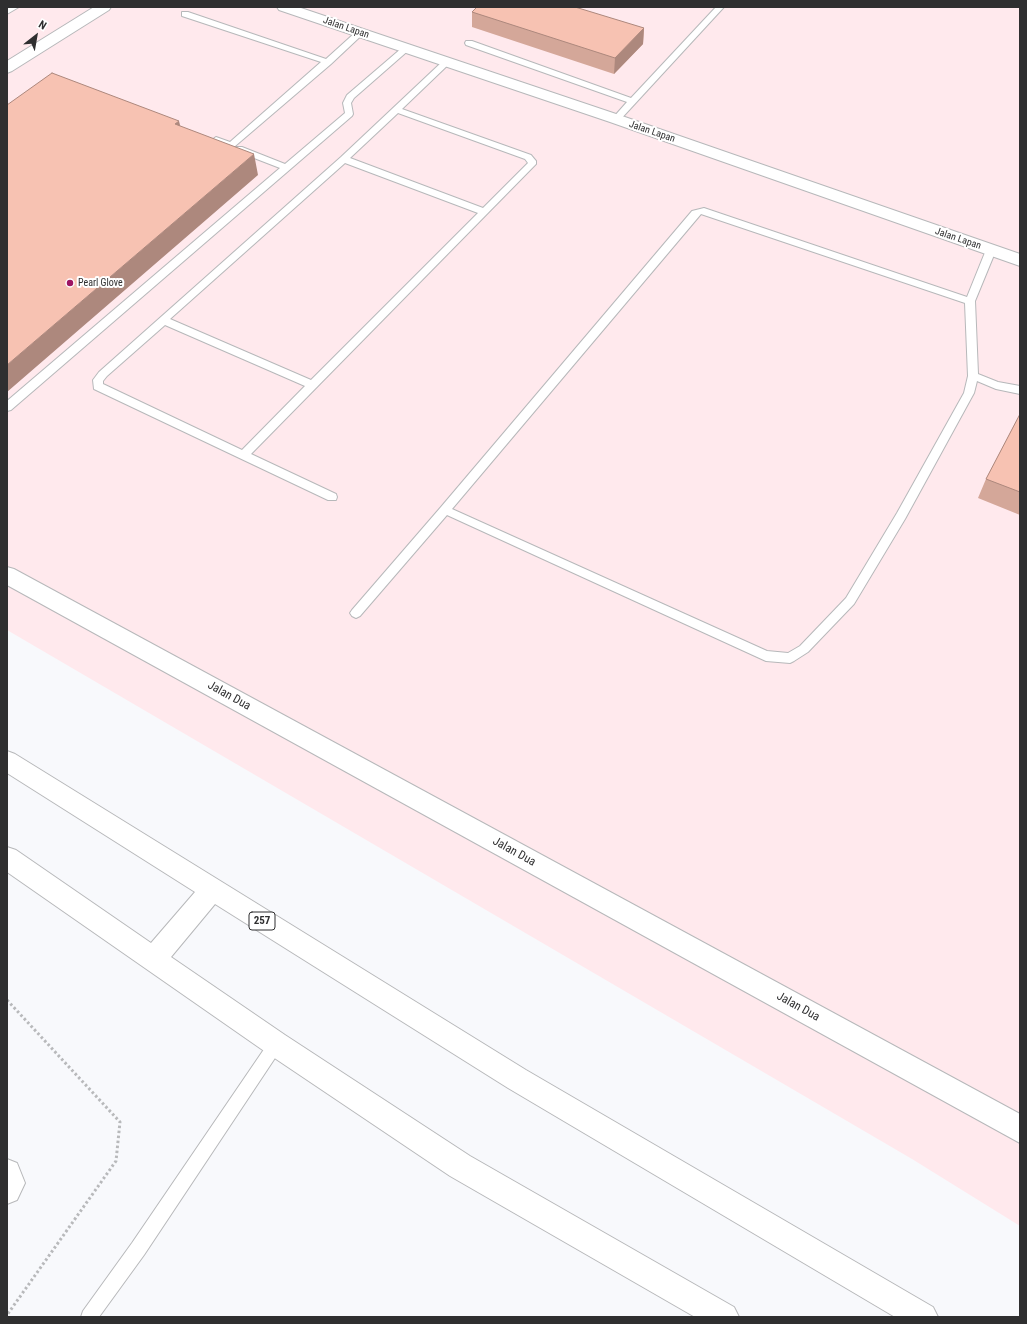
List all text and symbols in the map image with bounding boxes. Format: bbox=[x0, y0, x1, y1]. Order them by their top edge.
street label: Jalan Lapan bbox=[321, 15, 371, 41]
north arrow bbox=[16, 16, 56, 56]
text: N bbox=[36, 18, 49, 33]
street label: Jalan Lapan bbox=[627, 119, 677, 145]
street label: Jalan Lapan bbox=[933, 226, 983, 252]
place label: Pearl Glove bbox=[78, 277, 123, 289]
marker: Pearl Glove bbox=[65, 278, 75, 288]
street label: Jalan Dua bbox=[205, 678, 253, 714]
street label: Jalan Dua bbox=[490, 834, 538, 870]
road number: 257 bbox=[249, 912, 275, 930]
street label: Jalan Dua bbox=[774, 989, 822, 1025]

